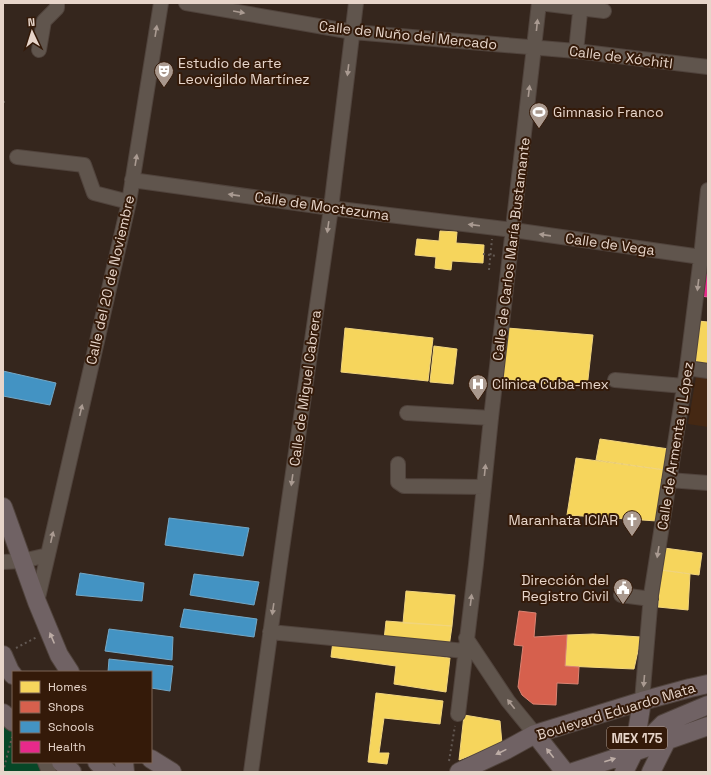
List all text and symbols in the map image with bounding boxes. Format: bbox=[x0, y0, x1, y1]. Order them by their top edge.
one-way arrow bbox=[233, 9, 245, 15]
north arrow bbox=[12, 12, 52, 52]
text: N bbox=[27, 15, 35, 29]
street label: Calle de Nuño del Mercado bbox=[318, 17, 498, 53]
one-way arrow bbox=[533, 19, 540, 31]
one-way arrow bbox=[153, 25, 159, 38]
street label: Calle de Xóchitl bbox=[568, 42, 674, 72]
place label: Estudio de arte Leovigildo Martínez bbox=[178, 54, 310, 88]
theatre icon: Estudio de arte Leovigildo Martínez bbox=[153, 60, 175, 88]
one-way arrow bbox=[345, 64, 351, 76]
one-way arrow bbox=[526, 85, 532, 97]
sports icon: Gimnasio Franco bbox=[528, 101, 550, 129]
place label: Gimnasio Franco bbox=[553, 103, 664, 121]
street label: Calle de Carlos María Bustamante bbox=[488, 136, 534, 362]
one-way arrow bbox=[133, 154, 139, 166]
street label: Calle de Moctezuma bbox=[254, 188, 390, 224]
one-way arrow bbox=[228, 192, 240, 198]
street label: Calle del 20 de Noviembre bbox=[82, 194, 138, 366]
one-way arrow bbox=[325, 221, 331, 233]
one-way arrow bbox=[468, 222, 480, 229]
street label: Calle de Vega bbox=[564, 229, 656, 259]
one-way arrow bbox=[539, 232, 551, 238]
one-way arrow bbox=[695, 279, 701, 291]
street label: Calle de Miguel Cabrera bbox=[285, 309, 325, 467]
street label: Calle de Armenta y López bbox=[653, 361, 697, 531]
hospital icon: Clinica Cuba-mex bbox=[467, 373, 489, 401]
place label: Clinica Cuba-mex bbox=[492, 375, 609, 393]
one-way arrow bbox=[79, 404, 85, 416]
one-way arrow bbox=[482, 464, 489, 476]
one-way arrow bbox=[289, 474, 295, 487]
church icon: Maranhata ICIAR bbox=[621, 509, 643, 537]
place label: Maranhata ICIAR bbox=[508, 511, 618, 529]
one-way arrow bbox=[50, 531, 56, 543]
one-way arrow bbox=[655, 546, 661, 558]
place label: Dirección del Registro Civil bbox=[521, 571, 609, 605]
public building icon: Dirección del Registro Civil bbox=[612, 577, 634, 605]
one-way arrow bbox=[468, 594, 474, 606]
one-way arrow bbox=[270, 603, 277, 615]
one-way arrow bbox=[49, 632, 55, 643]
legend bbox=[12, 671, 152, 763]
one-way arrow bbox=[641, 675, 648, 687]
street label: Boulevard Eduardo Mata bbox=[535, 678, 697, 744]
text: Homes bbox=[48, 679, 87, 695]
one-way arrow bbox=[507, 698, 515, 709]
text: Shops bbox=[48, 699, 84, 715]
text: Schools bbox=[48, 719, 94, 735]
road number: MEX 175 bbox=[607, 727, 667, 749]
text: Health bbox=[48, 739, 86, 755]
one-way arrow bbox=[546, 748, 554, 758]
one-way arrow bbox=[495, 749, 507, 755]
one-way arrow bbox=[604, 757, 616, 763]

